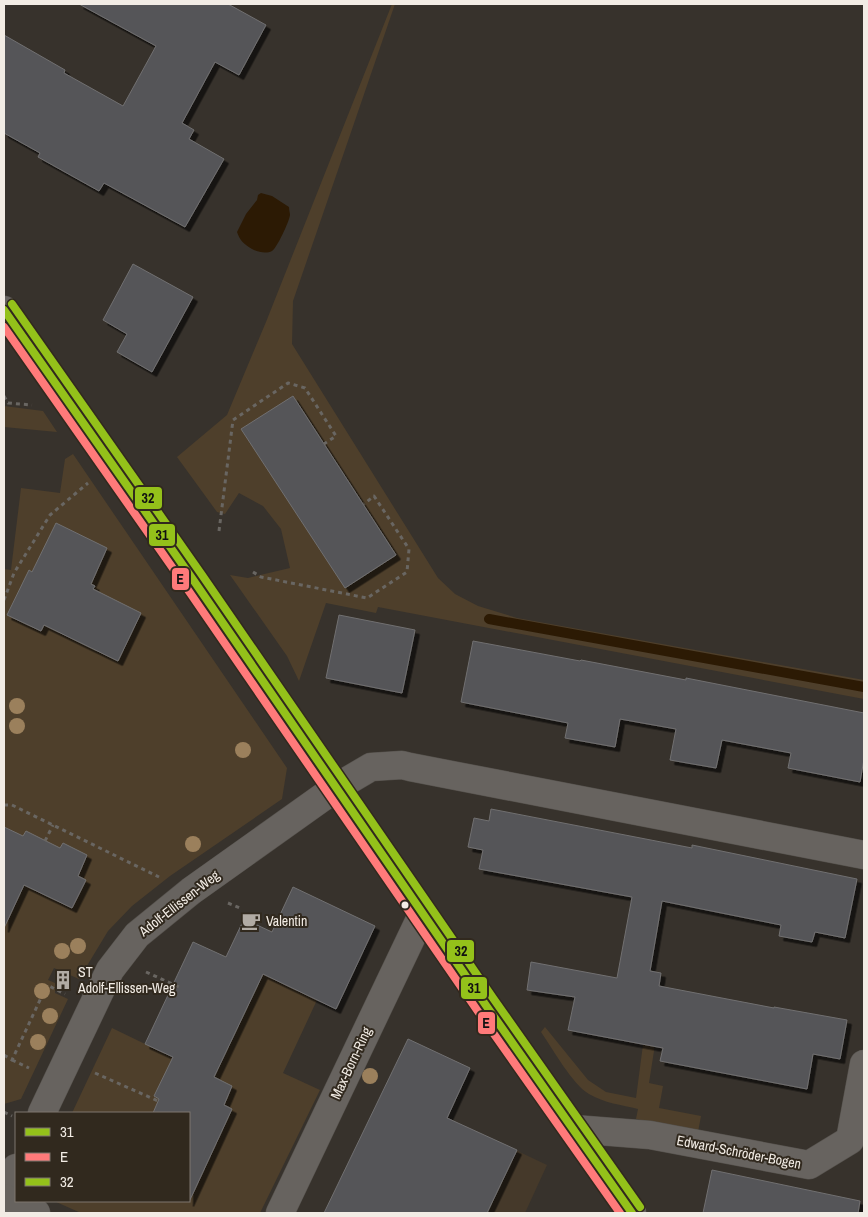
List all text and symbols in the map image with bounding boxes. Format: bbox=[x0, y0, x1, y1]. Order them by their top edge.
line badge: 32 bbox=[134, 486, 163, 510]
text: 32 bbox=[142, 489, 154, 507]
line badge: 31 bbox=[148, 523, 176, 547]
text: 31 bbox=[156, 526, 169, 544]
line badge: E bbox=[171, 567, 190, 591]
text: E bbox=[176, 570, 184, 588]
street label: Adolf-Ellissen-Weg bbox=[134, 866, 223, 941]
unlabelled marker bbox=[400, 900, 410, 910]
cafe icon: Valentin bbox=[240, 910, 262, 932]
place label: Valentin bbox=[266, 912, 307, 930]
line badge: 32 bbox=[446, 939, 475, 963]
text: 32 bbox=[455, 942, 467, 960]
place label: ST Adolf-Ellissen-Weg bbox=[77, 963, 176, 997]
building icon: ST Adolf-Ellissen-Weg bbox=[52, 969, 74, 991]
line badge: 31 bbox=[460, 976, 488, 1000]
text: 31 bbox=[468, 979, 481, 997]
line badge: E bbox=[477, 1011, 496, 1035]
text: E bbox=[482, 1014, 490, 1032]
street label: Max-Born-Ring bbox=[326, 1023, 376, 1102]
legend bbox=[15, 1112, 190, 1202]
text: 31 bbox=[60, 1121, 74, 1142]
street label: Edward-Schröder-Bogen bbox=[675, 1131, 803, 1173]
text: E bbox=[60, 1146, 68, 1167]
text: 32 bbox=[60, 1171, 74, 1192]

